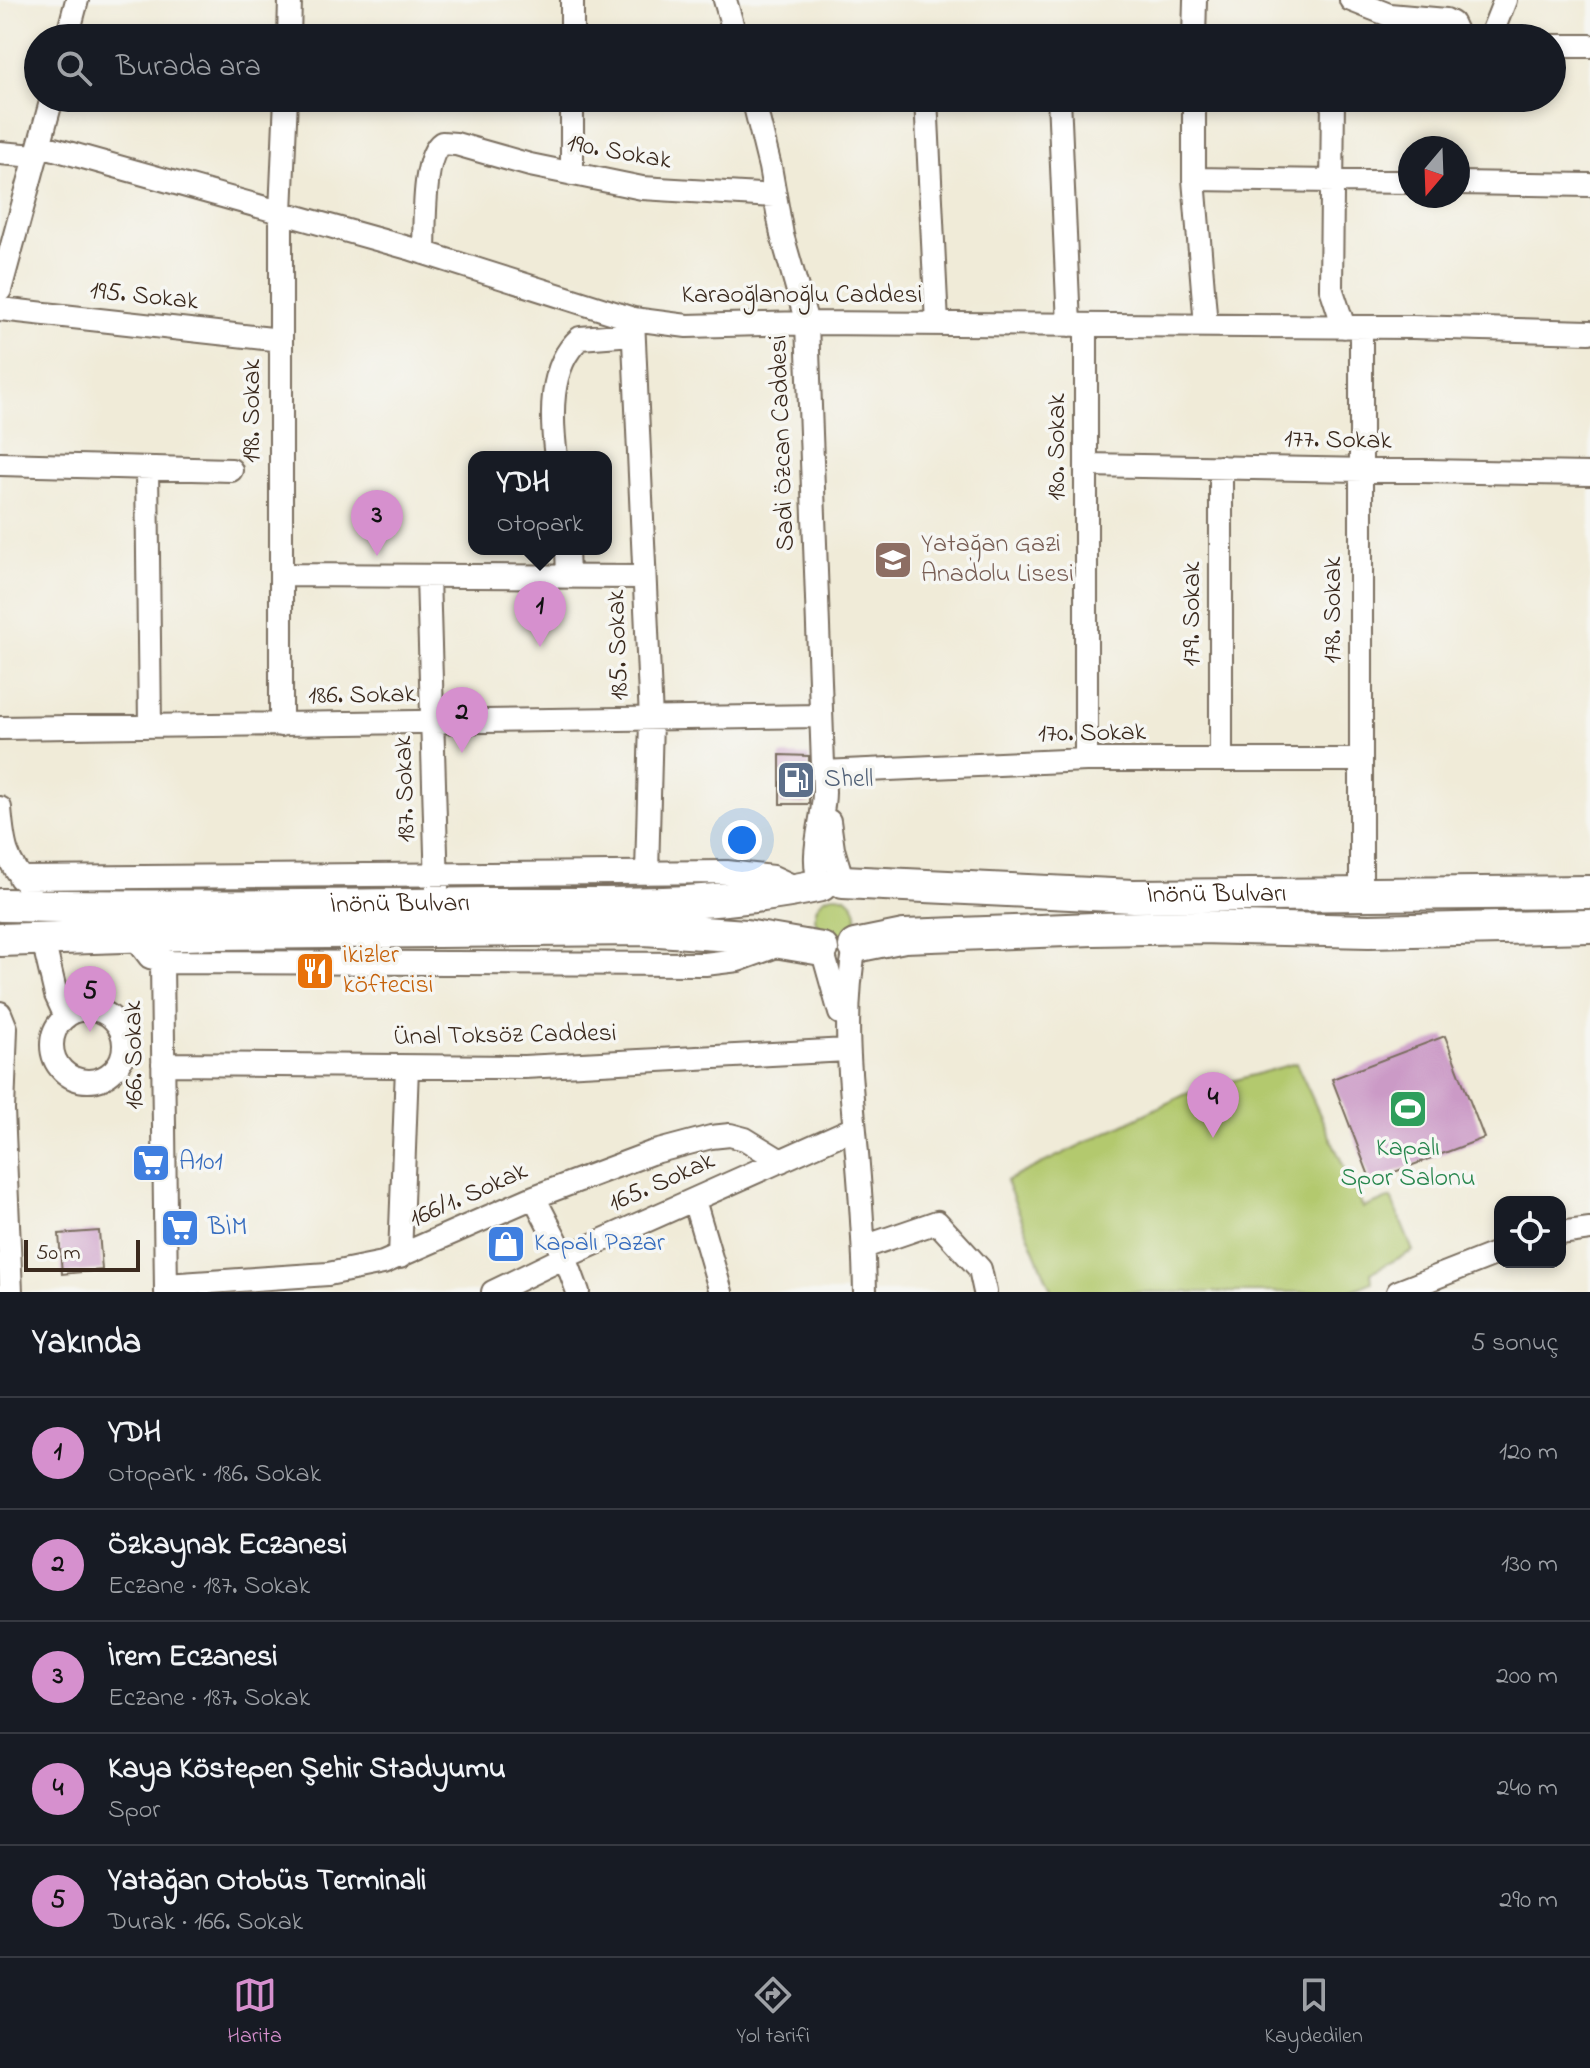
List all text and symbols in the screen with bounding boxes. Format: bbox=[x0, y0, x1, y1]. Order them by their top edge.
search box bbox=[24, 24, 1566, 112]
icon: search bbox=[52, 46, 96, 90]
text: Burada ara bbox=[116, 46, 261, 90]
street label: 190. Sokak bbox=[564, 125, 675, 181]
north arrow bbox=[1398, 136, 1470, 208]
street label: 195. Sokak bbox=[88, 272, 201, 322]
street label: Karaoğlanoğlu Caddesi bbox=[681, 277, 923, 315]
street label: Sadi Özcan Caddesi bbox=[760, 334, 806, 552]
street label: 198. Sokak bbox=[234, 358, 272, 463]
street label: 180. Sokak bbox=[1039, 393, 1077, 501]
street label: 177. Sokak bbox=[1284, 421, 1393, 461]
popup bbox=[468, 451, 612, 555]
text: YDH bbox=[497, 462, 550, 506]
pin: 3 bbox=[351, 490, 403, 556]
text: Otopark bbox=[497, 506, 583, 544]
place label: Yatağan Gazi Anadolu Lisesi bbox=[921, 526, 1074, 594]
school or university icon: Yatağan Gazi Anadolu Lisesi bbox=[872, 539, 914, 581]
street label: 178. Sokak bbox=[1315, 556, 1353, 663]
street label: 179. Sokak bbox=[1174, 561, 1212, 666]
pin: 1 bbox=[514, 581, 566, 647]
street label: 185. Sokak bbox=[598, 588, 640, 701]
street label: 186. Sokak bbox=[308, 676, 417, 716]
pin: 2 bbox=[436, 687, 488, 753]
street label: 170. Sokak bbox=[1038, 714, 1147, 754]
street label: 187. Sokak bbox=[385, 734, 427, 843]
fuel station icon: Shell bbox=[775, 759, 817, 801]
place label: Shell bbox=[824, 761, 873, 799]
your location bbox=[722, 820, 762, 860]
street label: İnönü Bulvarı bbox=[1146, 876, 1287, 915]
street label: İnönü Bulvarı bbox=[330, 885, 470, 925]
place label: ikizler köftecisi bbox=[343, 937, 433, 1005]
restaurant icon: ikizler köftecisi bbox=[294, 950, 336, 992]
pin: 5 bbox=[64, 966, 116, 1032]
street label: 166. Sokak bbox=[115, 999, 155, 1110]
street label: Ünal Toksöz Caddesi bbox=[393, 1015, 617, 1057]
pin: 4 bbox=[1187, 1072, 1239, 1138]
sports icon: Kapalı Spor Salonu bbox=[1387, 1088, 1429, 1130]
place label: Kapalı Spor Salonu bbox=[1340, 1130, 1476, 1198]
supermarket icon: A101 bbox=[130, 1142, 172, 1184]
street label: 165. Sokak bbox=[603, 1142, 722, 1223]
place label: A101 bbox=[179, 1144, 223, 1182]
street label: 166/1. Sokak bbox=[404, 1153, 535, 1239]
map controls bbox=[1494, 1196, 1566, 1268]
button: locate bbox=[1494, 1196, 1566, 1268]
supermarket icon: BİM bbox=[159, 1207, 201, 1249]
place label: BİM bbox=[207, 1209, 247, 1247]
shop icon: Kapalı Pazar bbox=[485, 1223, 527, 1265]
place label: Kapalı Pazar bbox=[534, 1225, 666, 1263]
scale bar bbox=[24, 1236, 140, 1272]
text: 50 m bbox=[36, 1238, 81, 1270]
text: Yakında bbox=[32, 1319, 141, 1369]
text: 5 sonuç bbox=[1471, 1325, 1558, 1363]
text: YDH bbox=[108, 1412, 161, 1456]
text: 1 bbox=[54, 1434, 62, 1472]
text: 120 m bbox=[1499, 1434, 1558, 1472]
text: Otopark · 186. Sokak bbox=[108, 1456, 321, 1494]
text: Özkaynak Eczanesi bbox=[108, 1524, 347, 1568]
text: 2 bbox=[52, 1546, 64, 1584]
text: 130 m bbox=[1501, 1546, 1558, 1584]
text: Eczane · 187. Sokak bbox=[108, 1568, 310, 1606]
text: İrem Eczanesi bbox=[108, 1636, 278, 1680]
text: 3 bbox=[53, 1658, 63, 1696]
text: 200 m bbox=[1496, 1658, 1558, 1696]
text: Eczane · 187. Sokak bbox=[108, 1680, 310, 1718]
text: Kaya Köstepen Şehir Stadyumu bbox=[108, 1748, 506, 1792]
text: 4 bbox=[53, 1770, 63, 1808]
text: 240 m bbox=[1496, 1770, 1558, 1808]
text: Spor bbox=[108, 1792, 160, 1830]
text: Yatağan Otobüs Terminali bbox=[108, 1860, 426, 1904]
text: 5 bbox=[51, 1882, 65, 1920]
text: 290 m bbox=[1499, 1882, 1558, 1920]
text: Durak · 166. Sokak bbox=[108, 1904, 303, 1942]
tab: Harita bbox=[227, 1973, 282, 2053]
tab: Yol tarifi bbox=[736, 1973, 810, 2053]
tab: Kaydedilen bbox=[1264, 1973, 1363, 2053]

